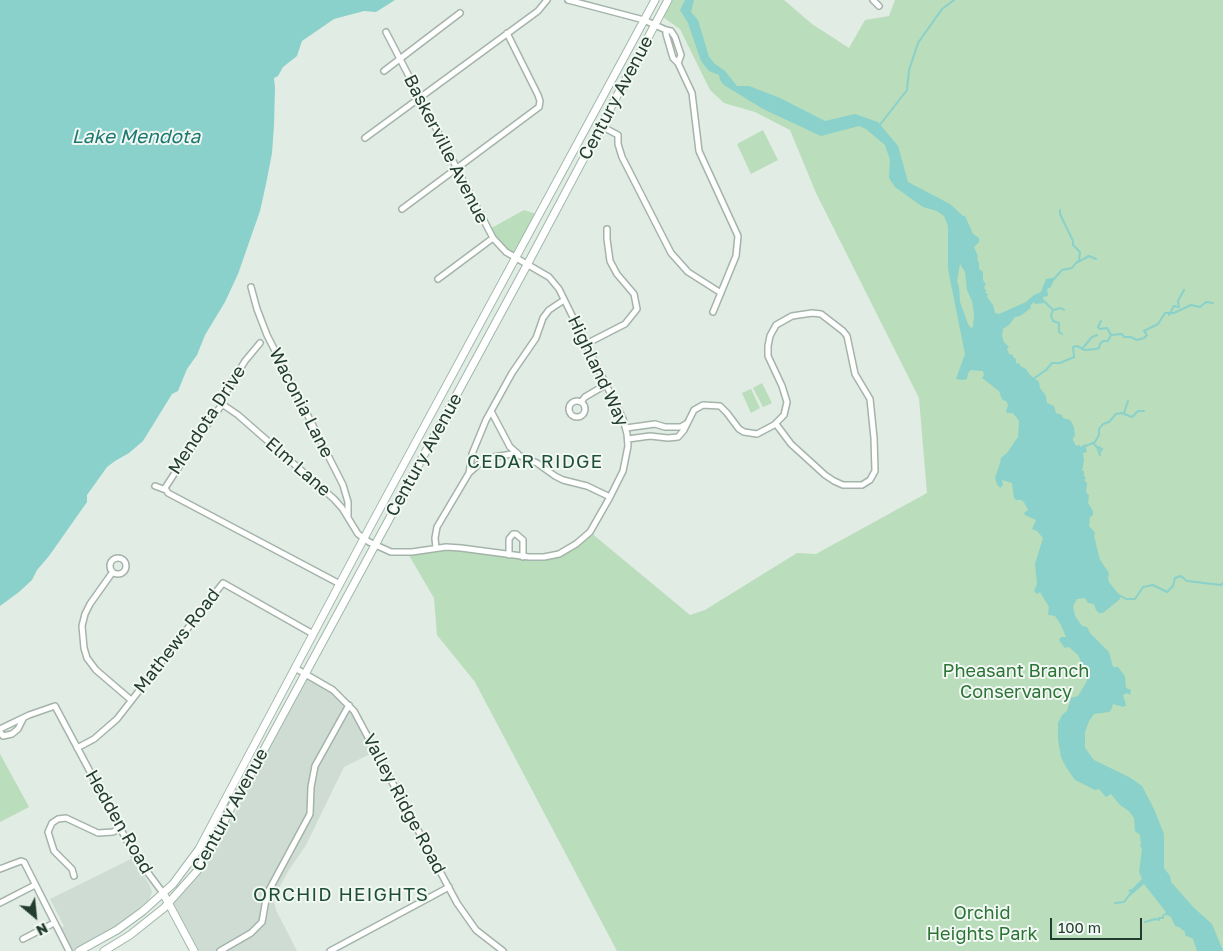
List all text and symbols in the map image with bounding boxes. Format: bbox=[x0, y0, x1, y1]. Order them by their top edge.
street label: Century Avenue bbox=[574, 32, 658, 164]
street label: Baskerville Avenue bbox=[399, 71, 493, 227]
water label: Lake Mendota bbox=[72, 126, 200, 148]
street label: Highland Way bbox=[563, 312, 633, 430]
street label: Waconia Lane bbox=[264, 345, 338, 461]
street label: Mendota Drive bbox=[164, 362, 250, 478]
street label: Century Avenue bbox=[381, 390, 467, 520]
street label: Elm Lane bbox=[261, 433, 335, 501]
district label: CEDAR RIDGE bbox=[466, 451, 604, 473]
street label: Mathews Road bbox=[129, 584, 225, 698]
park label: Pheasant Branch Conservancy bbox=[943, 660, 1089, 702]
street label: Valley Ridge Road bbox=[358, 730, 450, 878]
street label: Century Avenue bbox=[187, 745, 273, 875]
street label: Hedden Road bbox=[81, 766, 157, 878]
district label: ORCHID HEIGHTS bbox=[251, 884, 431, 906]
north arrow bbox=[10, 891, 60, 941]
park label: Orchid Heights Park bbox=[926, 902, 1038, 944]
scale bar bbox=[1053, 908, 1146, 940]
text: 100 m bbox=[1058, 918, 1101, 936]
text: N bbox=[34, 920, 51, 940]

